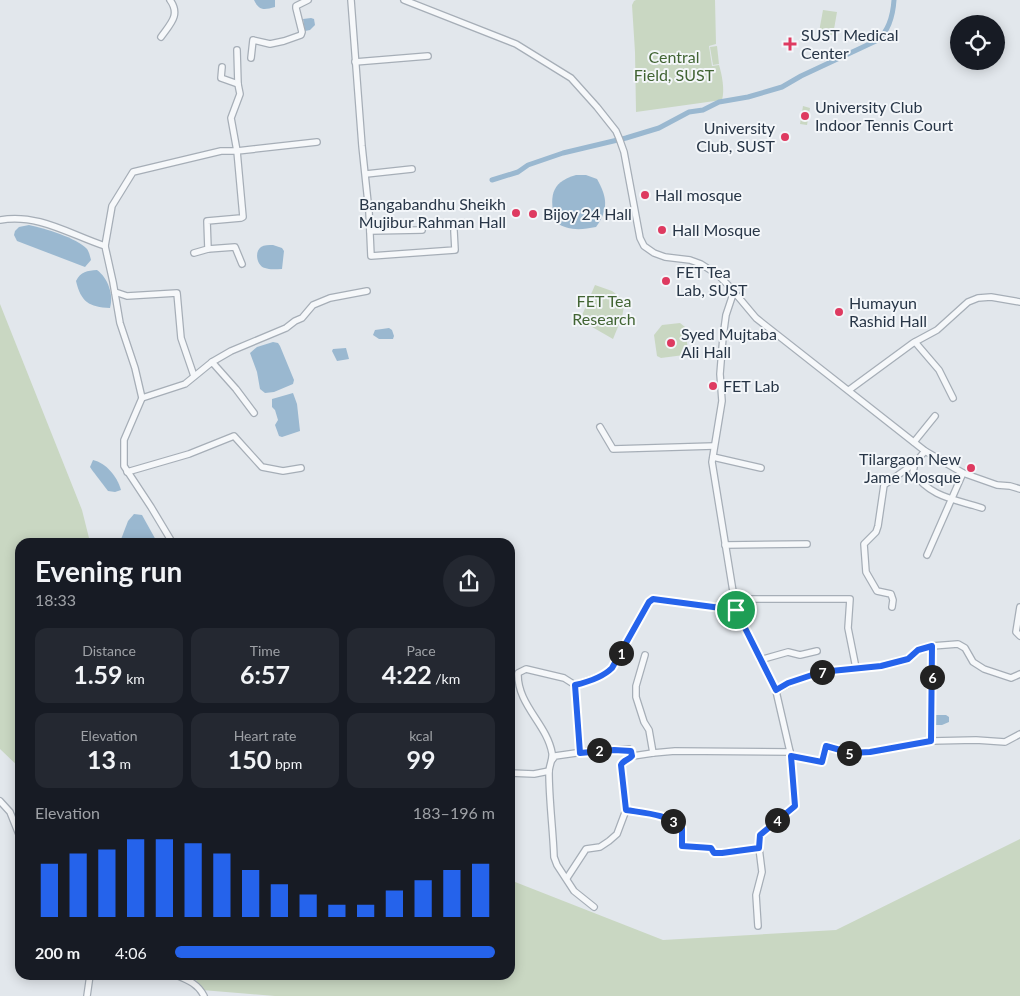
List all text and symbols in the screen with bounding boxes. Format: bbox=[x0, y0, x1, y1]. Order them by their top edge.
map controls bbox=[950, 15, 1005, 70]
button: locate bbox=[950, 15, 1005, 70]
place label: SUST Medical Center bbox=[801, 25, 898, 62]
marker: SUST Medical Center bbox=[783, 37, 797, 51]
park label: Central Field, SUST bbox=[634, 47, 715, 84]
place label: University Club Indoor Tennis Court bbox=[815, 97, 954, 134]
marker: University Club Indoor Tennis Court bbox=[799, 110, 811, 122]
place label: University Club, SUST bbox=[696, 118, 776, 155]
marker: University Club, SUST bbox=[779, 131, 791, 143]
place label: Hall mosque bbox=[655, 185, 742, 204]
marker: Hall mosque bbox=[639, 189, 651, 201]
place label: Bangabandhu Sheikh Mujibur Rahman Hall bbox=[359, 194, 506, 231]
place label: Bijoy 24 Hall bbox=[543, 204, 632, 223]
marker: Bangabandhu Sheikh Mujibur Rahman Hall bbox=[510, 207, 522, 219]
marker: Bijoy 24 Hall bbox=[527, 208, 539, 220]
place label: Hall Mosque bbox=[672, 220, 761, 239]
marker: Hall Mosque bbox=[656, 224, 668, 236]
place label: FET Tea Lab, SUST bbox=[676, 262, 748, 299]
marker: FET Tea Lab, SUST bbox=[660, 275, 672, 287]
park label: FET Tea Research bbox=[572, 291, 636, 328]
place label: Humayun Rashid Hall bbox=[849, 293, 927, 330]
marker: Humayun Rashid Hall bbox=[833, 306, 845, 318]
place label: Syed Mujtaba Ali Hall bbox=[681, 324, 777, 361]
marker: Syed Mujtaba Ali Hall bbox=[665, 337, 677, 349]
place label: FET Lab bbox=[723, 376, 780, 395]
marker: FET Lab bbox=[707, 380, 719, 392]
place label: Tilargaon New Jame Mosque bbox=[859, 449, 961, 486]
marker: Tilargaon New Jame Mosque bbox=[965, 462, 977, 474]
text: Evening run bbox=[35, 554, 182, 588]
button: share bbox=[443, 555, 495, 607]
pin bbox=[715, 589, 757, 631]
text: 18:33 bbox=[35, 590, 76, 609]
icon: arrive bbox=[722, 596, 750, 624]
pin: 1 bbox=[608, 640, 634, 666]
text: Distance bbox=[82, 642, 136, 659]
text: Time bbox=[250, 642, 280, 659]
text: Pace bbox=[406, 642, 436, 659]
text: 1 bbox=[617, 645, 626, 662]
text: 1.59 bbox=[73, 659, 123, 689]
text: 6:57 bbox=[240, 659, 290, 689]
text: 4:22 bbox=[382, 659, 432, 689]
pin: 7 bbox=[810, 660, 834, 684]
text: 7 bbox=[818, 664, 827, 681]
pin: 6 bbox=[920, 664, 944, 690]
text: 6 bbox=[928, 669, 937, 686]
text: km bbox=[123, 670, 145, 687]
text: /km bbox=[432, 670, 460, 687]
text: Elevation bbox=[81, 727, 137, 744]
text: Heart rate bbox=[234, 727, 296, 744]
text: kcal bbox=[409, 727, 433, 744]
pin: 2 bbox=[586, 738, 612, 762]
pin: 5 bbox=[836, 740, 862, 766]
text: 2 bbox=[595, 742, 604, 759]
text: 13 bbox=[87, 744, 116, 774]
text: 150 bbox=[228, 744, 271, 774]
text: 99 bbox=[406, 744, 436, 774]
text: 5 bbox=[845, 745, 854, 762]
text: m bbox=[116, 755, 131, 772]
text: bpm bbox=[271, 755, 302, 772]
text: Elevation bbox=[35, 803, 100, 822]
text: 183–196 m bbox=[413, 803, 495, 822]
pin: 3 bbox=[660, 808, 686, 834]
pin: 4 bbox=[764, 808, 790, 832]
text: 4 bbox=[773, 812, 782, 829]
text: 3 bbox=[669, 813, 678, 830]
text: 200 m bbox=[35, 943, 80, 962]
text: 4:06 bbox=[115, 943, 147, 962]

